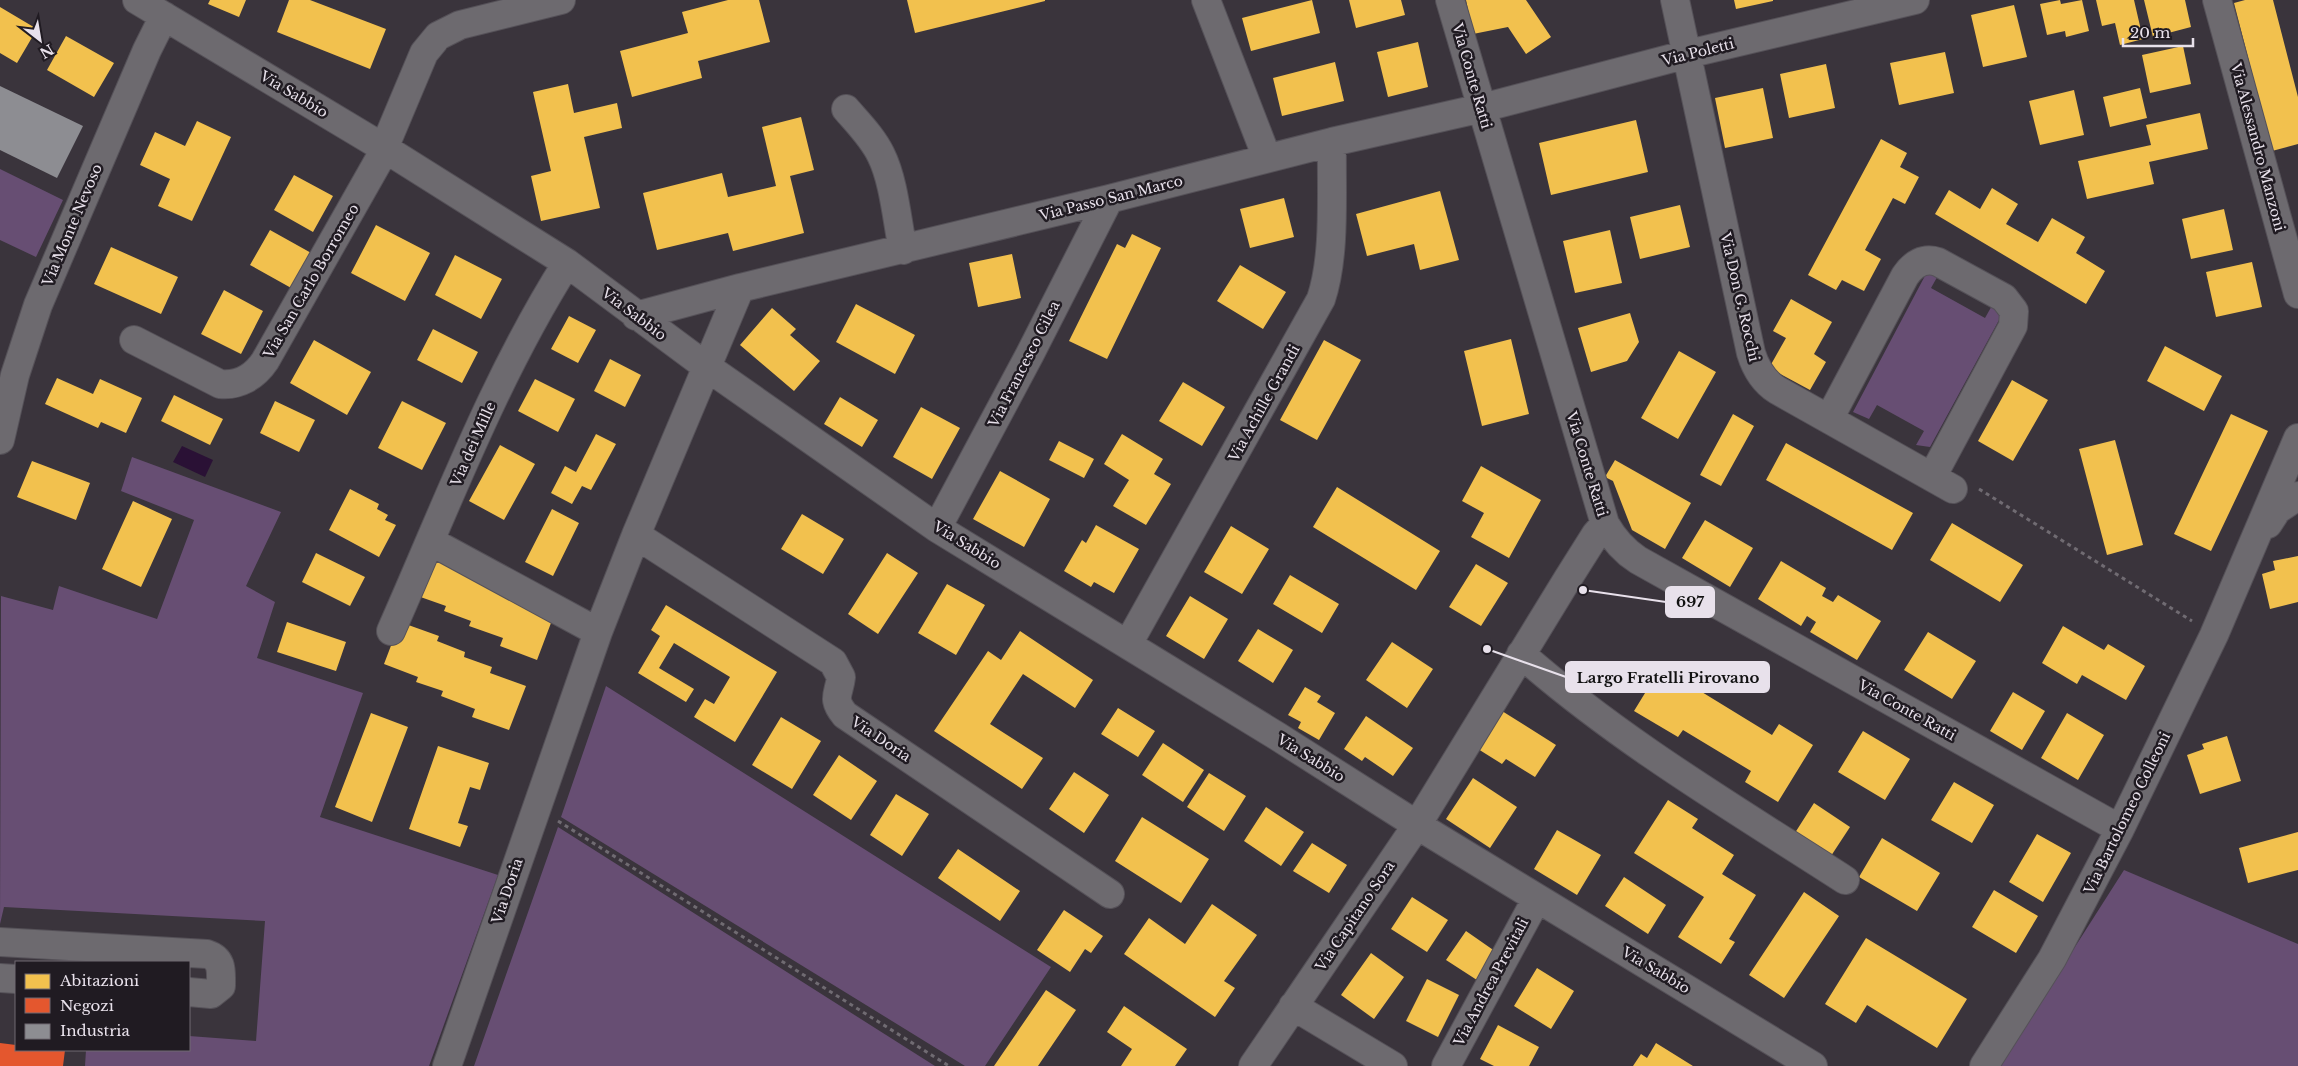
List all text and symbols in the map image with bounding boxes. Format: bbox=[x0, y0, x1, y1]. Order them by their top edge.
north arrow bbox=[15, 15, 65, 65]
scale bar bbox=[2123, 15, 2193, 47]
street label: Via Conte Ratti bbox=[1448, 20, 1496, 131]
text: 20 m bbox=[2130, 23, 2170, 42]
street label: Via Poletti bbox=[1659, 34, 1736, 70]
text: N bbox=[36, 40, 57, 62]
street label: Via Alessandro Manzoni bbox=[2227, 60, 2289, 233]
street label: Via Sabbio bbox=[256, 66, 331, 121]
street label: Via Monte Nevoso bbox=[38, 161, 106, 290]
street label: Via Passo San Marco bbox=[1037, 171, 1184, 225]
street label: Via San Carlo Borromeo bbox=[259, 200, 363, 362]
street label: Via Don G. Rocchi bbox=[1716, 230, 1764, 363]
street label: Via Sabbio bbox=[597, 283, 670, 344]
street label: Via Francesco Cilea bbox=[984, 298, 1064, 431]
street label: Via Achille Grandi bbox=[1224, 341, 1304, 465]
street label: Via dei Mille bbox=[446, 399, 500, 490]
street label: Via Conte Ratti bbox=[1562, 408, 1612, 519]
street label: Via Sabbio bbox=[929, 517, 1004, 573]
callout: 697 bbox=[1666, 587, 1714, 617]
text: 697 bbox=[1676, 592, 1704, 611]
callout: Largo Fratelli Pirovano bbox=[1566, 662, 1769, 692]
text: Largo Fratelli Pirovano bbox=[1576, 668, 1760, 687]
street label: Via Conte Ratti bbox=[1854, 675, 1959, 744]
street label: Via Doria bbox=[847, 712, 914, 766]
street label: Via Bartolomeo Colleoni bbox=[2079, 729, 2174, 898]
street label: Via Sabbio bbox=[1273, 730, 1348, 786]
street label: Via Doria bbox=[487, 856, 527, 927]
street label: Via Capitano Sora bbox=[1311, 857, 1399, 975]
street label: Via Andrea Previtali bbox=[1449, 915, 1532, 1050]
street label: Via Sabbio bbox=[1618, 942, 1693, 997]
legend bbox=[15, 961, 190, 1051]
text: Abitazioni bbox=[59, 971, 139, 990]
text: Negozi bbox=[60, 996, 114, 1015]
text: Industria bbox=[60, 1021, 130, 1040]

